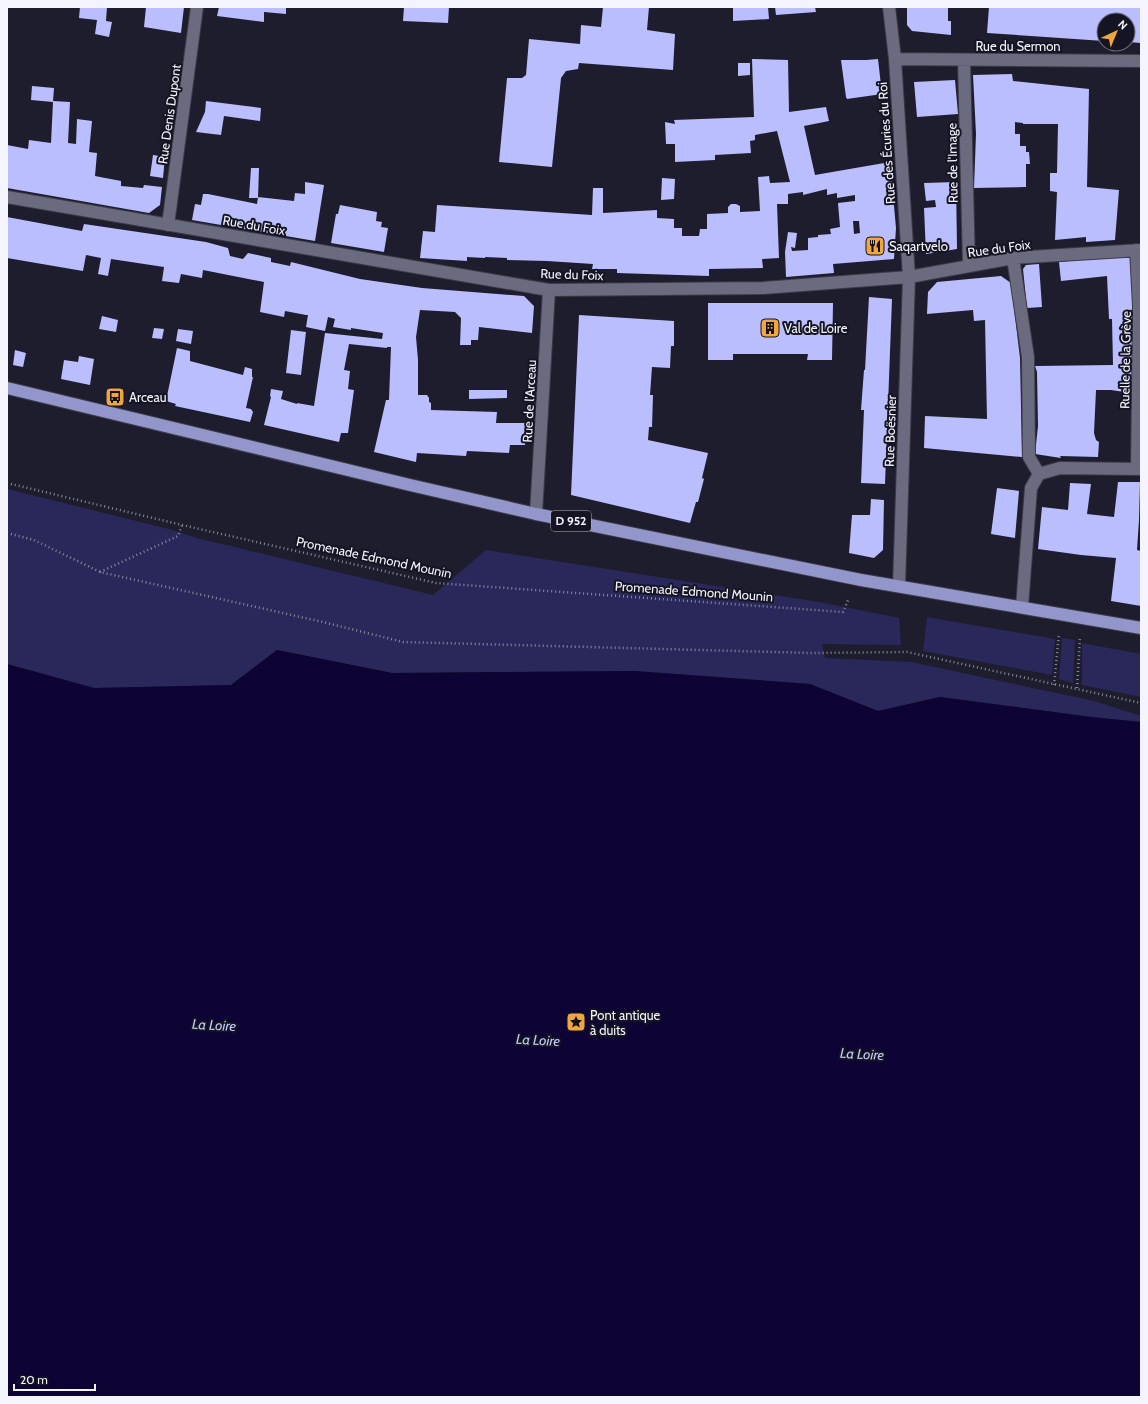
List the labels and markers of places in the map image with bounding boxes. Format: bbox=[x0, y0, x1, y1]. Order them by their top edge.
restaurant icon: Saqartvelo bbox=[864, 235, 886, 257]
place label: Saqartvelo bbox=[889, 238, 948, 254]
building icon: Val de Loire bbox=[759, 317, 781, 339]
place label: Val de Loire bbox=[784, 320, 848, 336]
bus stop icon: Arceau bbox=[104, 386, 126, 408]
place label: Arceau bbox=[129, 389, 167, 405]
place label: Pont antique à duits bbox=[590, 1007, 660, 1038]
place icon: Pont antique à duits bbox=[565, 1011, 587, 1033]

